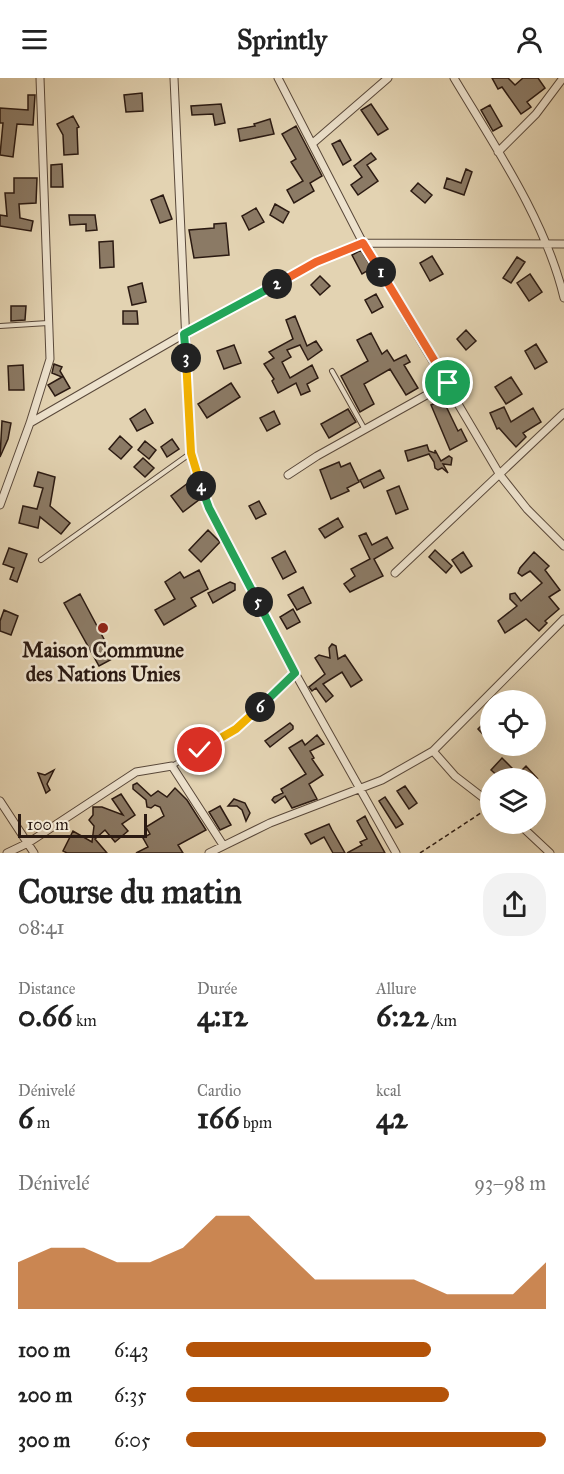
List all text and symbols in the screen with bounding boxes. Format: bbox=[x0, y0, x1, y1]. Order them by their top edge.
icon: menu bbox=[18, 23, 51, 56]
text: Sprintly bbox=[237, 23, 327, 56]
icon: person bbox=[513, 23, 546, 56]
pin: 1 bbox=[366, 257, 396, 287]
text: 1 bbox=[378, 262, 384, 281]
pin: 2 bbox=[262, 269, 292, 299]
text: 2 bbox=[273, 274, 281, 293]
pin: 3 bbox=[171, 343, 201, 373]
text: 3 bbox=[183, 348, 189, 367]
pin bbox=[422, 357, 473, 408]
icon: arrive bbox=[431, 366, 464, 399]
pin: 4 bbox=[186, 471, 216, 501]
text: 4 bbox=[197, 476, 205, 495]
pin: 5 bbox=[243, 587, 273, 617]
text: 5 bbox=[254, 592, 262, 611]
marker: Maison Commune des Nations Unies bbox=[96, 621, 110, 635]
place label: Maison Commune des Nations Unies bbox=[22, 637, 184, 687]
map controls bbox=[480, 690, 546, 834]
button: locate bbox=[480, 690, 546, 756]
pin: 6 bbox=[245, 692, 275, 722]
text: 6 bbox=[256, 697, 264, 716]
pin bbox=[174, 724, 225, 775]
icon: check bbox=[183, 733, 216, 766]
button: layers bbox=[480, 768, 546, 834]
scale bar bbox=[18, 811, 147, 838]
text: 100 m bbox=[27, 815, 69, 834]
text: Course du matin bbox=[18, 872, 242, 912]
button: share bbox=[483, 873, 546, 936]
text: 08:41 bbox=[18, 915, 64, 939]
text: Distance bbox=[18, 979, 75, 998]
text: Durée bbox=[197, 979, 237, 998]
text: Allure bbox=[376, 979, 416, 998]
text: 0.66 bbox=[18, 998, 72, 1034]
text: 4:12 bbox=[197, 998, 248, 1034]
text: 6:22 bbox=[376, 998, 428, 1034]
text: km bbox=[72, 1011, 97, 1030]
text: /km bbox=[428, 1011, 457, 1030]
text: Dénivelé bbox=[18, 1081, 75, 1100]
text: Cardio bbox=[197, 1081, 241, 1100]
text: kcal bbox=[376, 1081, 401, 1100]
text: 6 bbox=[18, 1100, 33, 1136]
text: 166 bbox=[197, 1100, 240, 1136]
text: 42 bbox=[376, 1100, 408, 1136]
text: m bbox=[33, 1113, 50, 1132]
text: bpm bbox=[240, 1113, 272, 1132]
text: Dénivelé bbox=[18, 1171, 90, 1195]
text: 93–98 m bbox=[474, 1171, 546, 1195]
text: 100 m bbox=[18, 1338, 70, 1362]
text: 6:43 bbox=[114, 1338, 148, 1362]
text: 200 m bbox=[18, 1383, 72, 1407]
text: 6:35 bbox=[114, 1383, 147, 1407]
text: 300 m bbox=[18, 1428, 70, 1452]
text: 6:05 bbox=[114, 1428, 150, 1452]

